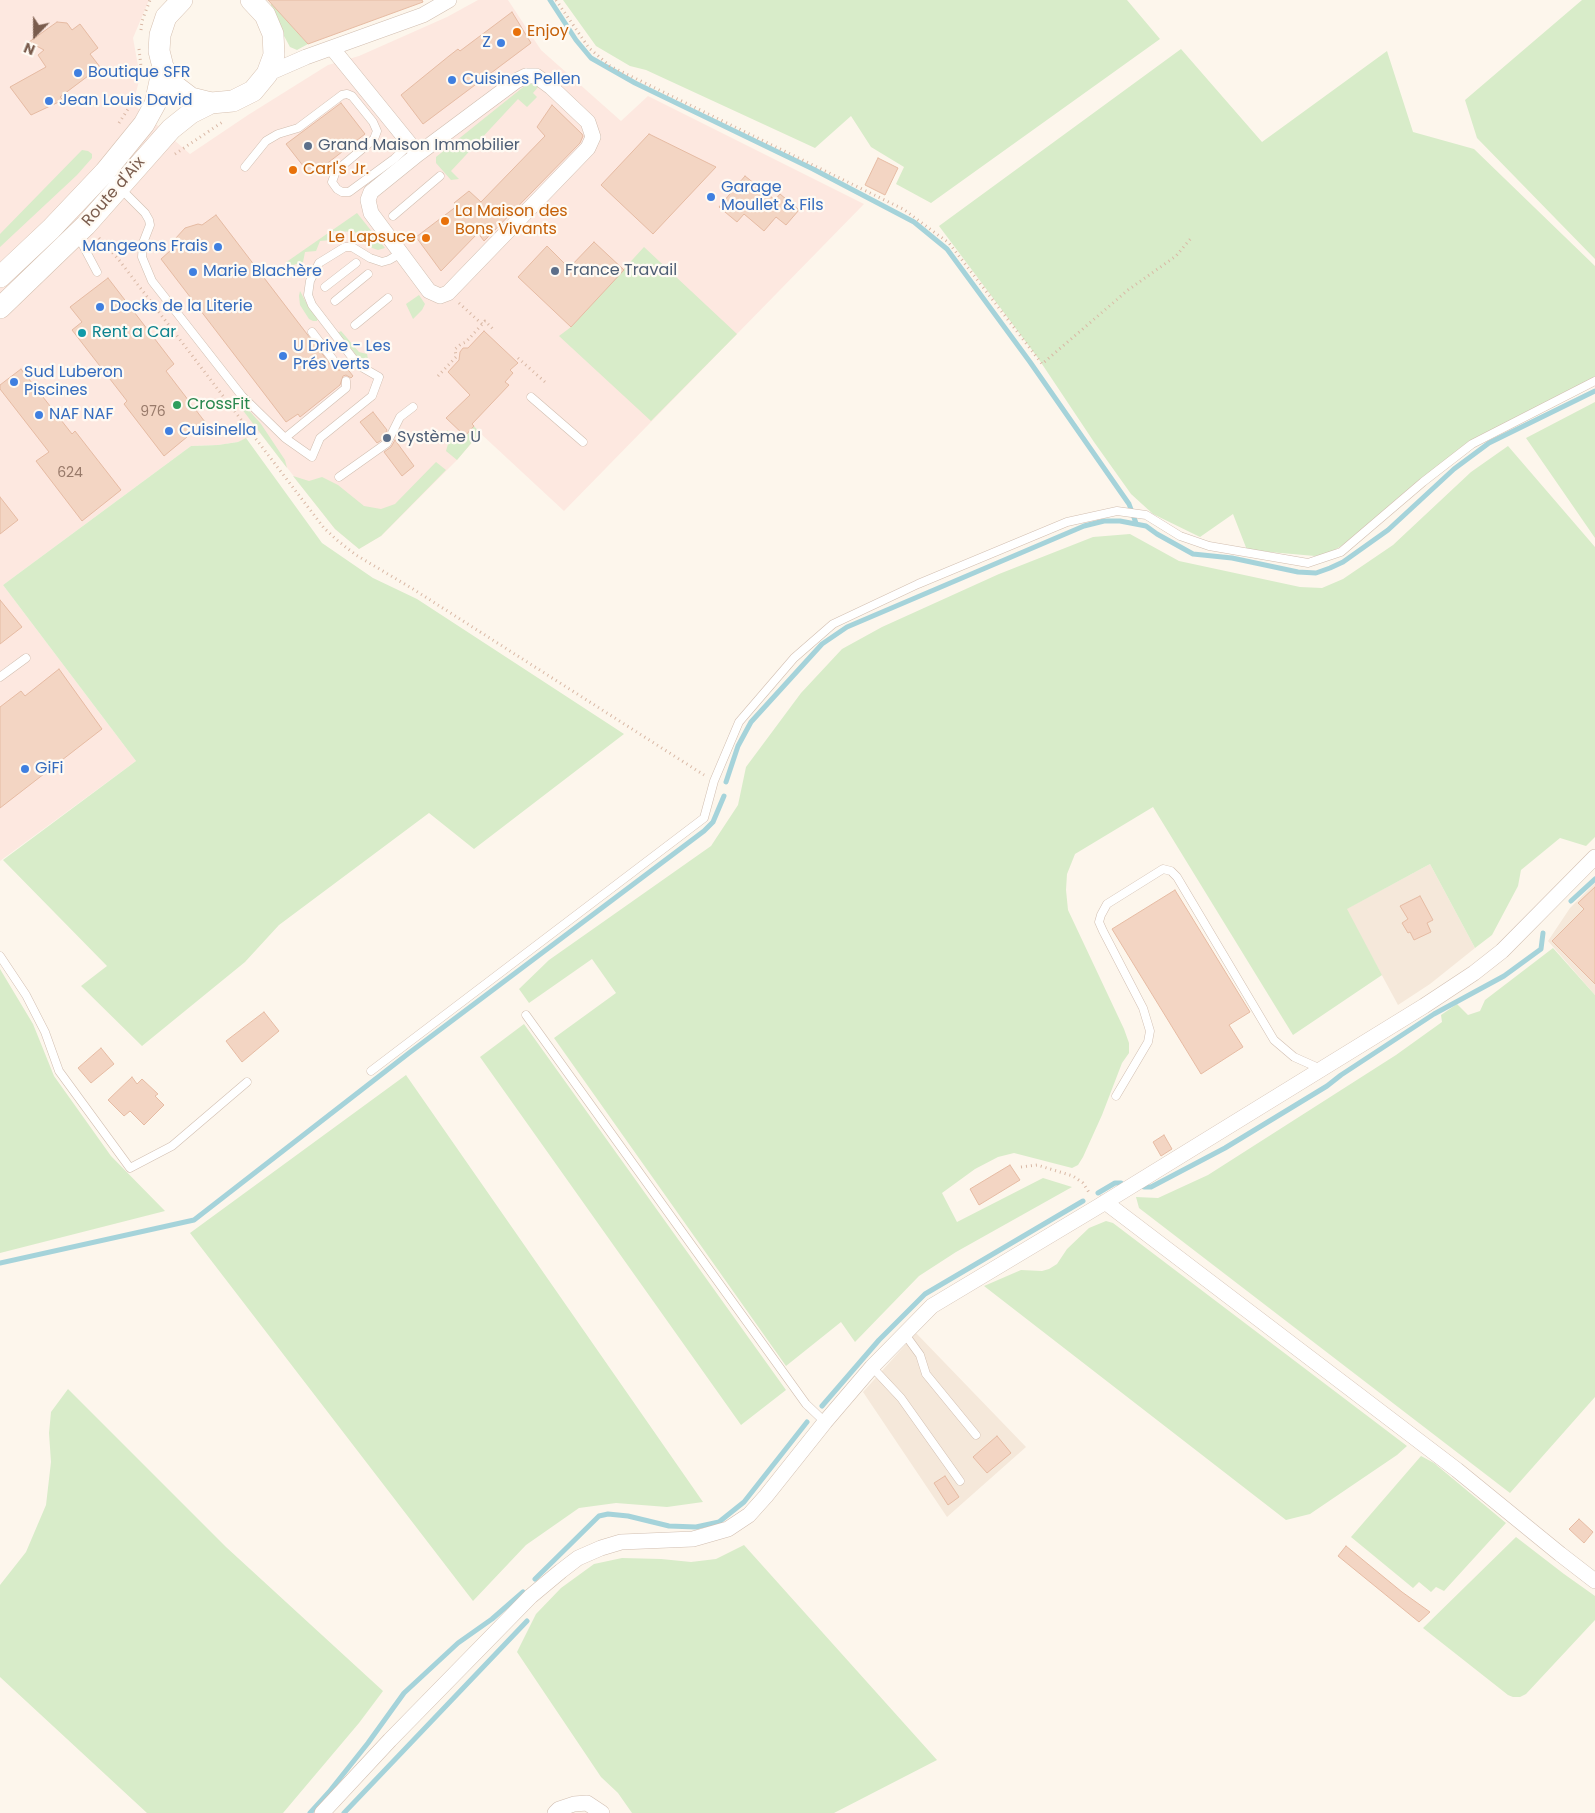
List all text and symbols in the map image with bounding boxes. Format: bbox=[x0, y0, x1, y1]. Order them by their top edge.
north arrow bbox=[10, 10, 60, 60]
place label: Enjoy bbox=[527, 22, 569, 42]
marker: Enjoy bbox=[511, 26, 523, 38]
place label: Z bbox=[482, 33, 491, 53]
marker: Z bbox=[495, 37, 507, 49]
text: N bbox=[21, 38, 38, 60]
place label: Boutique SFR bbox=[88, 63, 190, 83]
marker: Boutique SFR bbox=[72, 67, 84, 79]
place label: Cuisines Pellen bbox=[462, 70, 581, 90]
marker: Cuisines Pellen bbox=[446, 74, 458, 86]
place label: Jean Louis David bbox=[59, 91, 193, 111]
marker: Jean Louis David bbox=[43, 95, 55, 107]
place label: Grand Maison Immobilier bbox=[318, 136, 520, 156]
marker: Grand Maison Immobilier bbox=[302, 140, 314, 152]
street label: Route d'Aix bbox=[79, 153, 149, 231]
place label: Carl's Jr. bbox=[303, 160, 369, 180]
marker: Carl's Jr. bbox=[287, 164, 299, 176]
place label: Garage Moullet & Fils bbox=[721, 178, 824, 216]
marker: Garage Moullet & Fils bbox=[705, 191, 717, 203]
place label: La Maison des Bons Vivants bbox=[455, 202, 568, 240]
marker: La Maison des Bons Vivants bbox=[439, 215, 451, 227]
place label: Le Lapsuce bbox=[328, 228, 416, 248]
marker: Le Lapsuce bbox=[420, 232, 432, 244]
place label: Mangeons Frais bbox=[82, 237, 208, 257]
marker: Mangeons Frais bbox=[212, 241, 224, 253]
place label: France Travail bbox=[565, 261, 677, 281]
place label: Marie Blachère bbox=[203, 262, 322, 282]
marker: France Travail bbox=[549, 265, 561, 277]
marker: Marie Blachère bbox=[187, 266, 199, 278]
place label: Docks de la Literie bbox=[110, 297, 253, 317]
marker: Docks de la Literie bbox=[94, 301, 106, 313]
place label: Rent a Car bbox=[92, 323, 176, 343]
marker: Rent a Car bbox=[76, 327, 88, 339]
place label: U Drive - Les Prés verts bbox=[293, 337, 391, 375]
marker: U Drive - Les Prés verts bbox=[277, 350, 289, 362]
place label: Sud Luberon Piscines bbox=[24, 363, 123, 401]
marker: Sud Luberon Piscines bbox=[8, 376, 20, 388]
place label: CrossFit bbox=[187, 395, 250, 415]
marker: CrossFit bbox=[171, 399, 183, 411]
house number: 976 bbox=[140, 404, 166, 420]
place label: NAF NAF bbox=[49, 405, 113, 425]
marker: NAF NAF bbox=[33, 409, 45, 421]
place label: Cuisinella bbox=[179, 421, 257, 441]
marker: Cuisinella bbox=[163, 425, 175, 437]
place label: Système U bbox=[397, 428, 481, 448]
marker: Système U bbox=[381, 432, 393, 444]
house number: 624 bbox=[57, 465, 83, 481]
place label: GiFi bbox=[35, 759, 63, 779]
marker: GiFi bbox=[19, 763, 31, 775]

